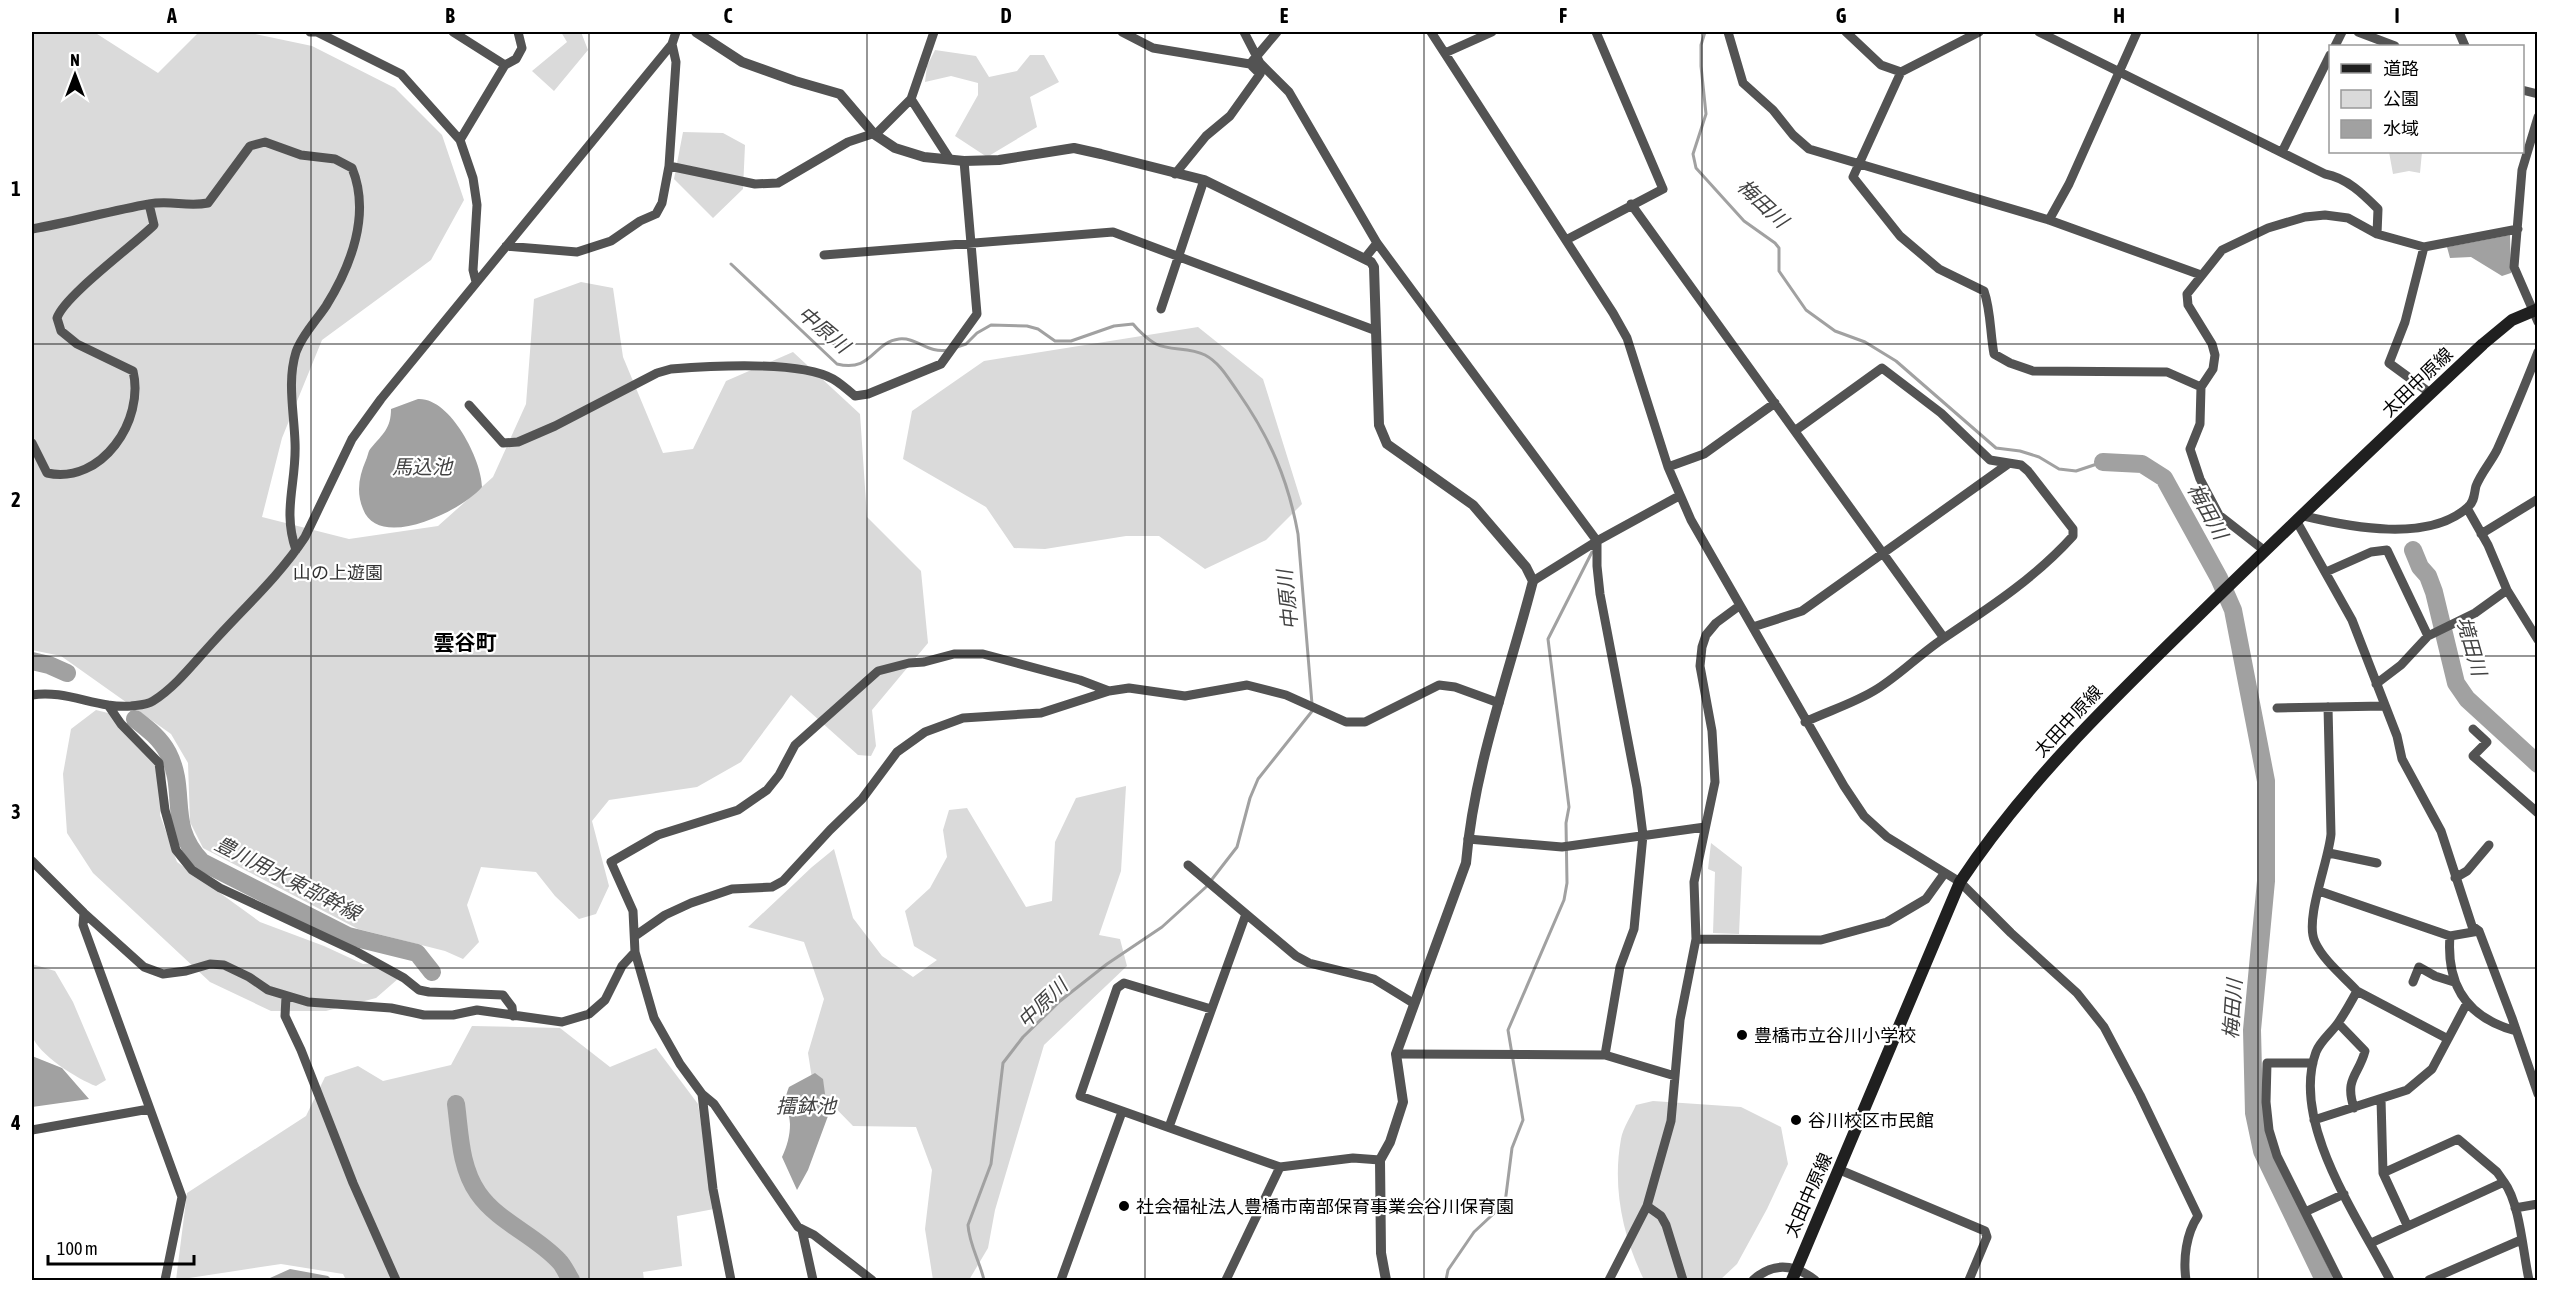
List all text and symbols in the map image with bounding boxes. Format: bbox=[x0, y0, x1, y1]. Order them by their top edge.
text: A bbox=[166, 4, 177, 27]
text: B bbox=[445, 4, 455, 27]
text: C bbox=[724, 4, 733, 27]
text: D bbox=[1000, 4, 1012, 27]
text: E bbox=[1280, 4, 1289, 27]
text: F bbox=[1559, 4, 1567, 27]
text: G bbox=[1836, 4, 1847, 27]
text: H bbox=[2113, 4, 2125, 27]
text: I bbox=[2394, 4, 2400, 27]
north arrow bbox=[45, 45, 105, 105]
legend bbox=[2329, 45, 2524, 153]
text: N bbox=[70, 51, 80, 69]
text: 道路 bbox=[2383, 58, 2419, 79]
text: 公園 bbox=[2383, 88, 2419, 109]
text: 水域 bbox=[2383, 118, 2419, 139]
water label: 梅田川 bbox=[1733, 174, 1794, 233]
text: 1 bbox=[11, 177, 21, 200]
water label: 中原川 bbox=[794, 301, 856, 358]
street label: 太田中原線 bbox=[2377, 343, 2457, 421]
water label: 馬込池 bbox=[392, 455, 454, 478]
water label: 梅田川 bbox=[2183, 479, 2234, 545]
text: 2 bbox=[11, 488, 21, 511]
park label: 山の上遊園 bbox=[293, 562, 383, 583]
water label: 中原川 bbox=[1272, 567, 1302, 631]
water label: 境田川 bbox=[2453, 614, 2492, 680]
district label: 雲谷町 bbox=[434, 630, 497, 654]
street label: 太田中原線 bbox=[2030, 681, 2106, 761]
text: 3 bbox=[11, 800, 21, 823]
water label: 豊川用水東部幹線 bbox=[211, 831, 367, 926]
water label: 中原川 bbox=[1012, 972, 1073, 1032]
water label: 梅田川 bbox=[2218, 976, 2246, 1040]
place label: 豊橋市立谷川小学校 bbox=[1754, 1025, 1916, 1046]
marker: 豊橋市立谷川小学校 bbox=[1735, 1028, 1749, 1042]
water label: 擂鉢池 bbox=[776, 1094, 838, 1117]
place label: 谷川校区市民館 bbox=[1808, 1110, 1934, 1131]
text: 4 bbox=[10, 1111, 21, 1134]
marker: 谷川校区市民館 bbox=[1789, 1113, 1803, 1127]
street label: 太田中原線 bbox=[1780, 1150, 1836, 1240]
place label: 社会福祉法人豊橋市南部保育事業会谷川保育園 bbox=[1136, 1196, 1514, 1217]
marker: 社会福祉法人豊橋市南部保育事業会谷川保育園 bbox=[1117, 1199, 1131, 1213]
scale bar bbox=[48, 1228, 194, 1266]
text: 100 m bbox=[57, 1238, 98, 1259]

